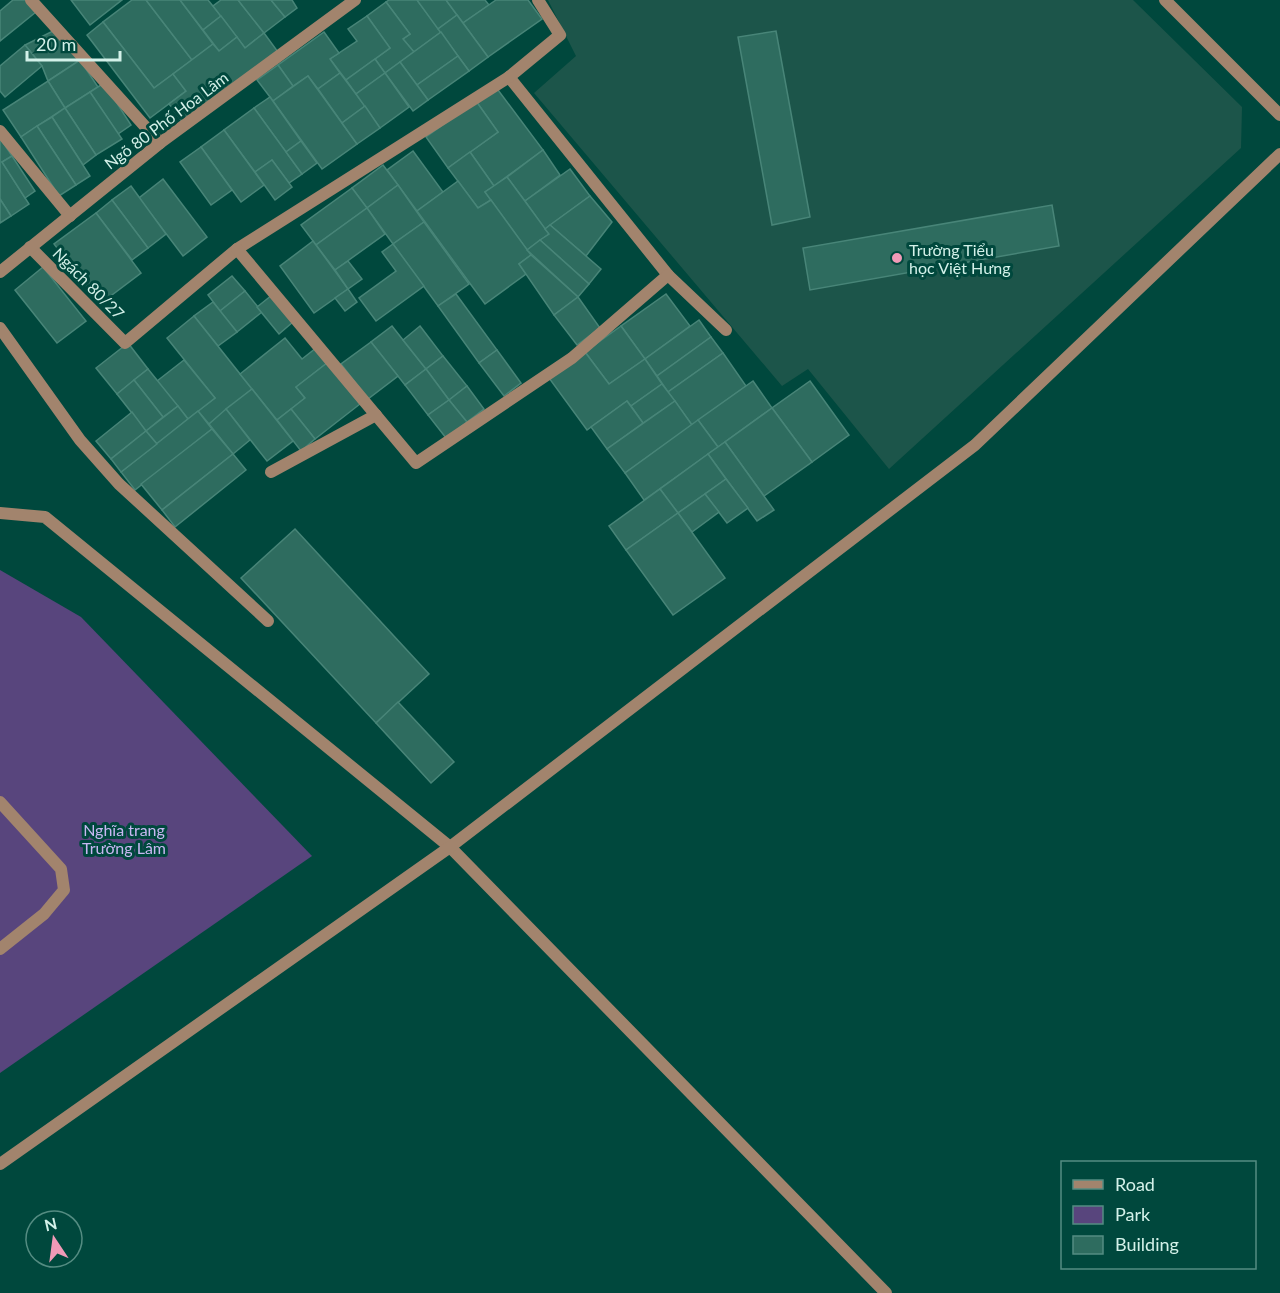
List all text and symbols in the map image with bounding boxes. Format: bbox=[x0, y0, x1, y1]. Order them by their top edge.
scale bar bbox=[27, 24, 120, 62]
text: 20 m bbox=[36, 33, 76, 55]
street label: Ngõ 80 Phố Hoa Lâm bbox=[100, 67, 232, 173]
place label: Trường Tiểu học Việt Hưng bbox=[909, 240, 1011, 277]
street label: Ngách 80/27 bbox=[49, 243, 129, 323]
marker: Trường Tiểu học Việt Hưng bbox=[890, 251, 904, 265]
park label: Nghĩa trang Trường Lâm bbox=[82, 820, 166, 857]
legend bbox=[1061, 1161, 1256, 1269]
text: Road bbox=[1115, 1173, 1155, 1195]
text: Park bbox=[1115, 1203, 1151, 1225]
north arrow bbox=[24, 1209, 84, 1269]
text: N bbox=[42, 1213, 59, 1235]
text: Building bbox=[1115, 1233, 1179, 1255]

